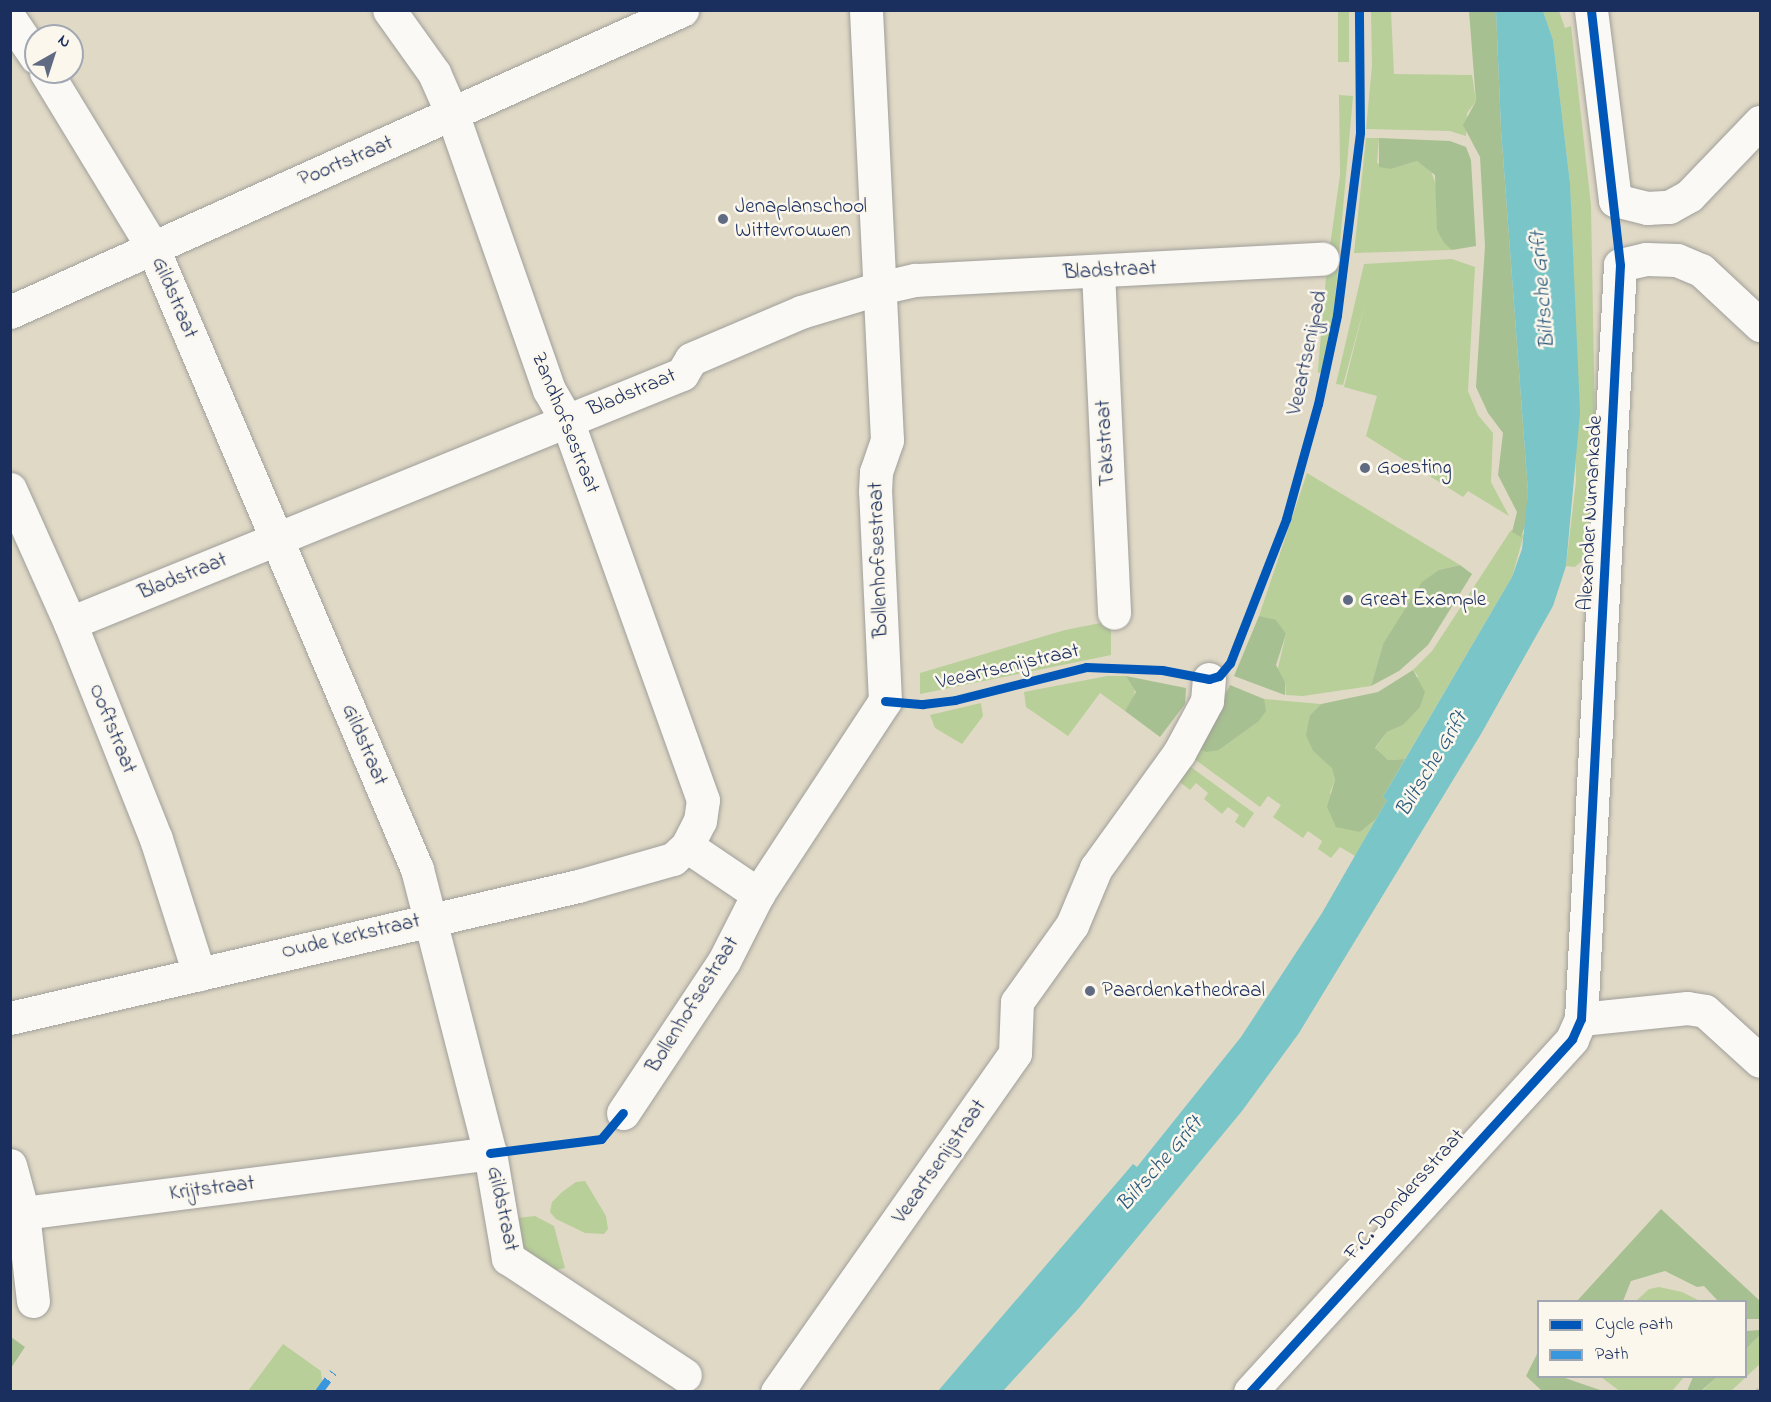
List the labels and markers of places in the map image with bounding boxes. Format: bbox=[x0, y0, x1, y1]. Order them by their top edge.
place label: Jenaplanschool Wittevrouwen bbox=[735, 194, 867, 244]
marker: Jenaplanschool Wittevrouwen bbox=[716, 212, 730, 226]
place label: Goesting bbox=[1377, 455, 1452, 481]
marker: Goesting bbox=[1358, 461, 1372, 475]
place label: Great Example bbox=[1360, 587, 1486, 613]
marker: Great Example bbox=[1341, 593, 1355, 607]
place label: Paardenkathedraal bbox=[1102, 978, 1265, 1004]
marker: Paardenkathedraal bbox=[1083, 984, 1097, 998]

